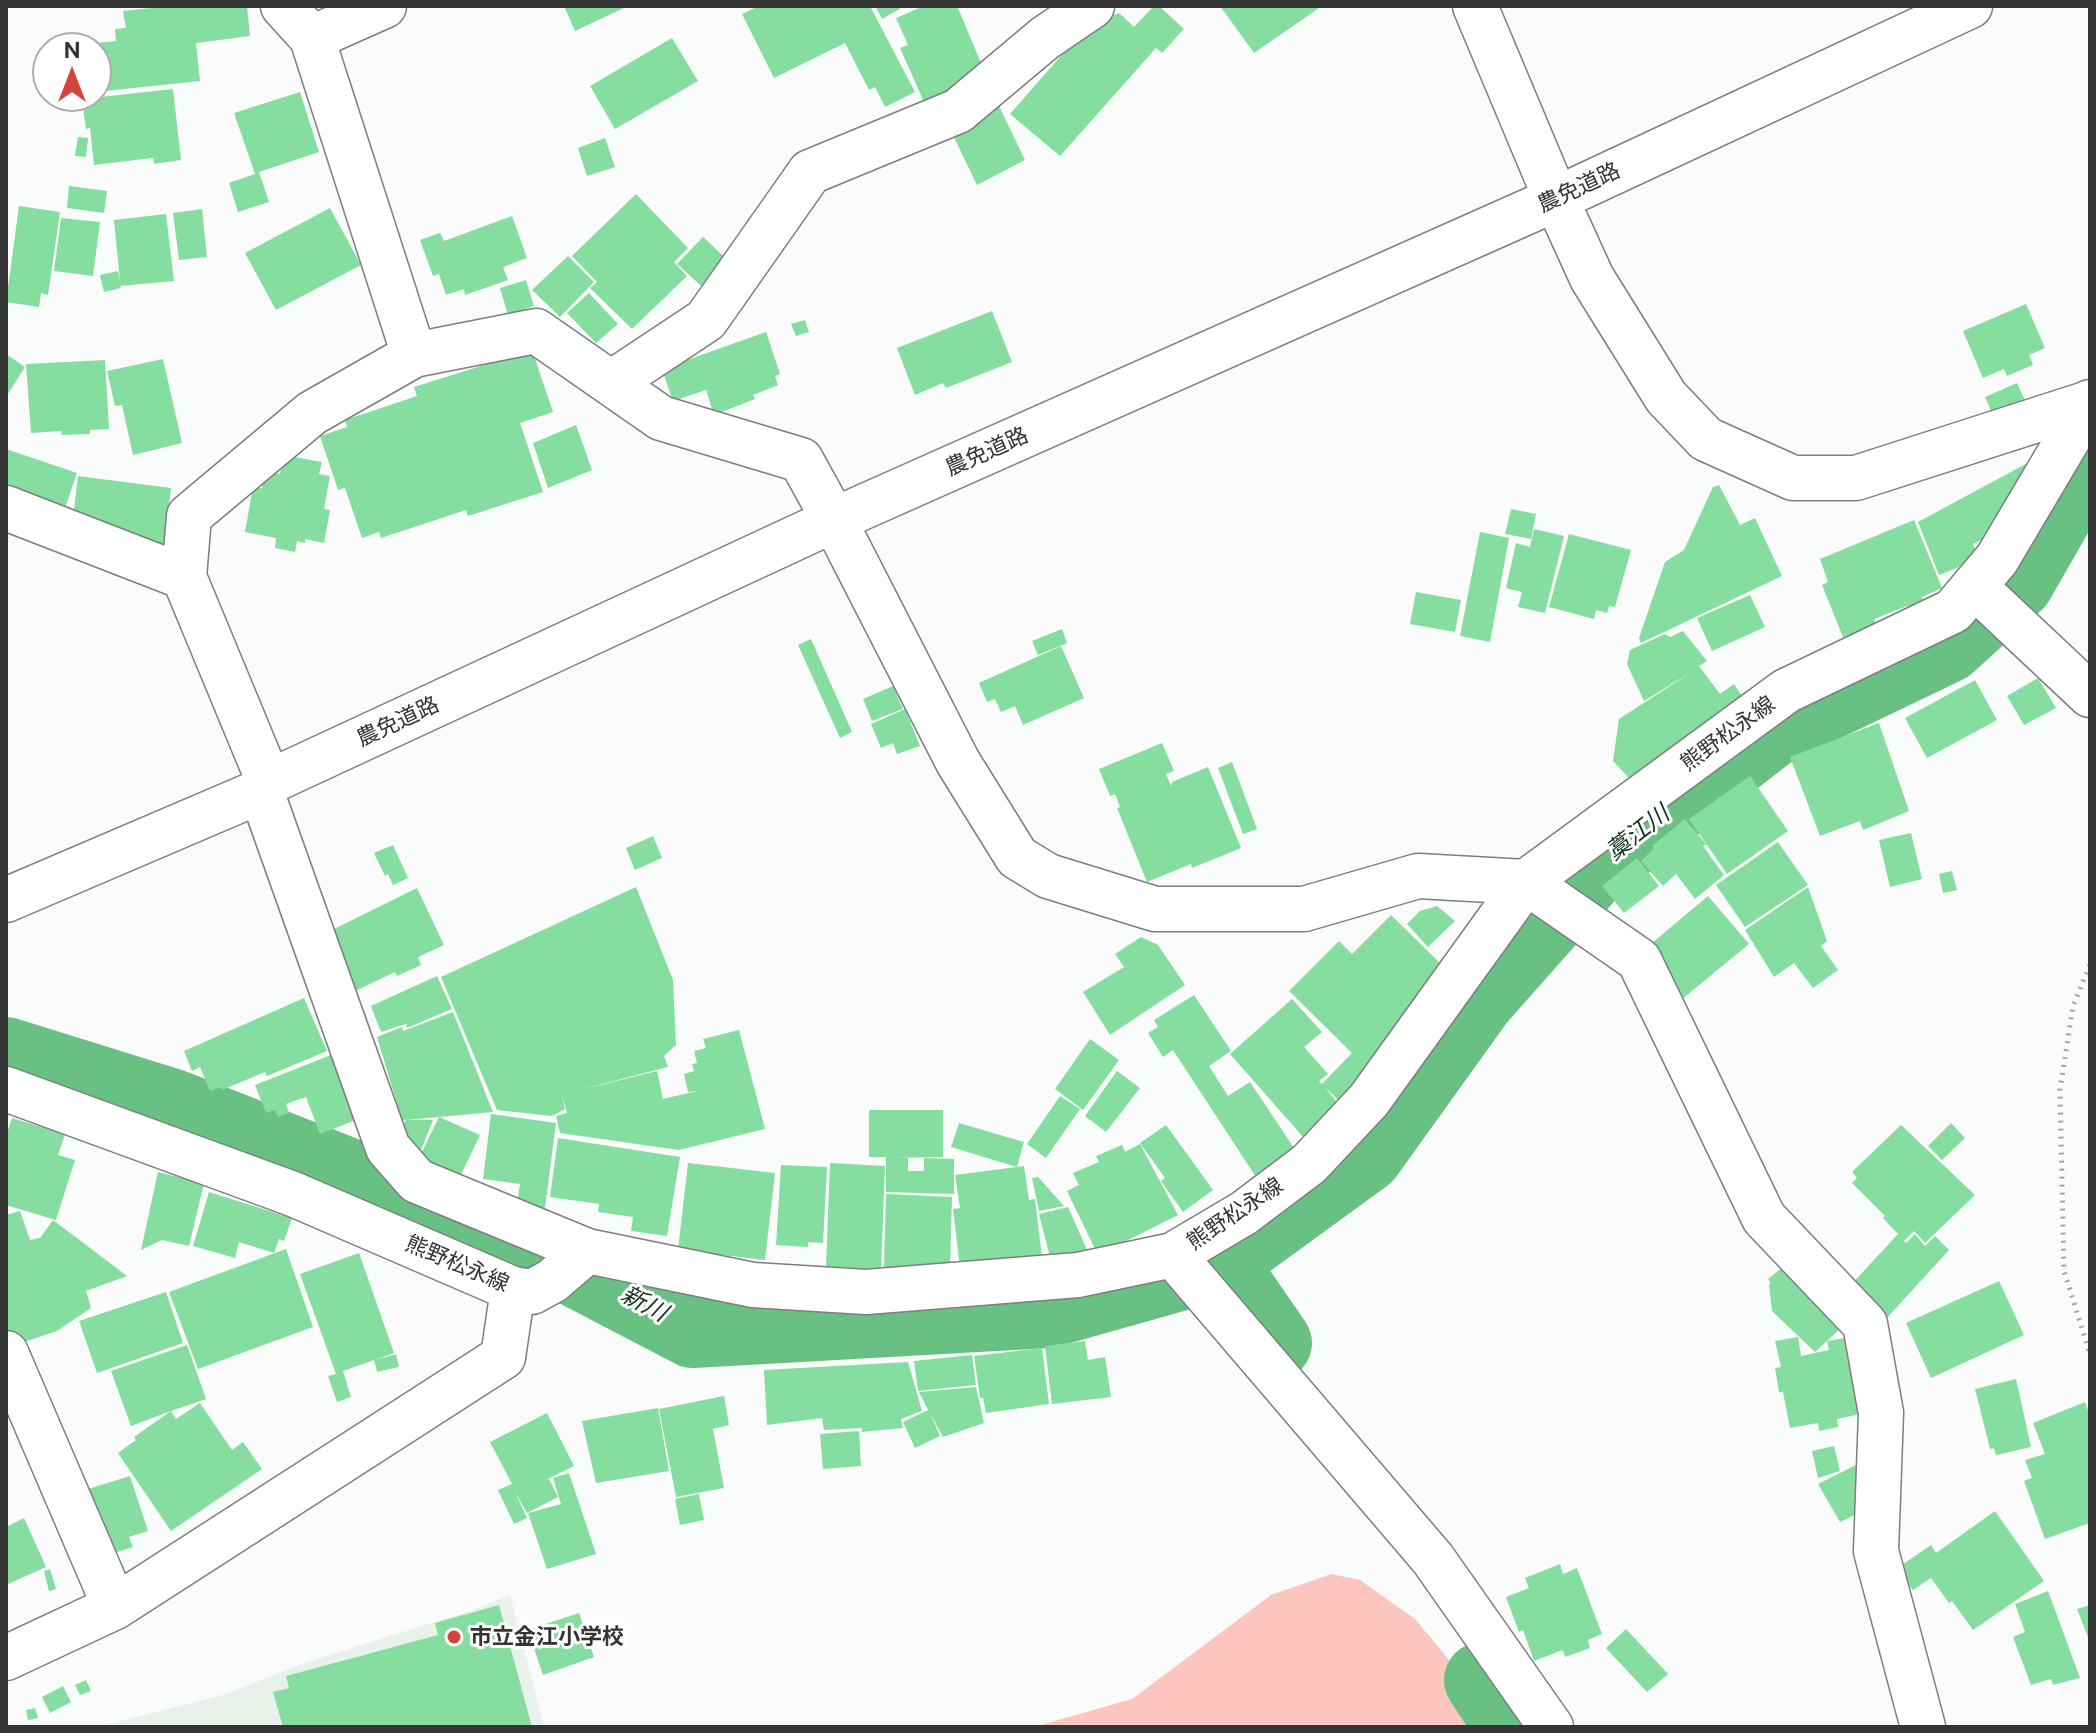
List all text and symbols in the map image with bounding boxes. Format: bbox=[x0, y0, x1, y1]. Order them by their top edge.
north arrow bbox=[32, 32, 112, 112]
text: N bbox=[63, 37, 81, 63]
street label: 農免道路 bbox=[1534, 157, 1624, 219]
street label: 農免道路 bbox=[941, 422, 1033, 482]
street label: 農免道路 bbox=[353, 691, 443, 753]
street label: 熊野松永線 bbox=[1676, 691, 1780, 777]
water label: 藁江川 bbox=[1601, 799, 1675, 867]
street label: 熊野松永線 bbox=[1182, 1172, 1288, 1256]
street label: 熊野松永線 bbox=[401, 1230, 513, 1298]
water label: 新川 bbox=[616, 1280, 672, 1328]
place label: 市立金江小学校 bbox=[470, 1624, 624, 1650]
marker: 市立金江小学校 bbox=[445, 1628, 463, 1646]

